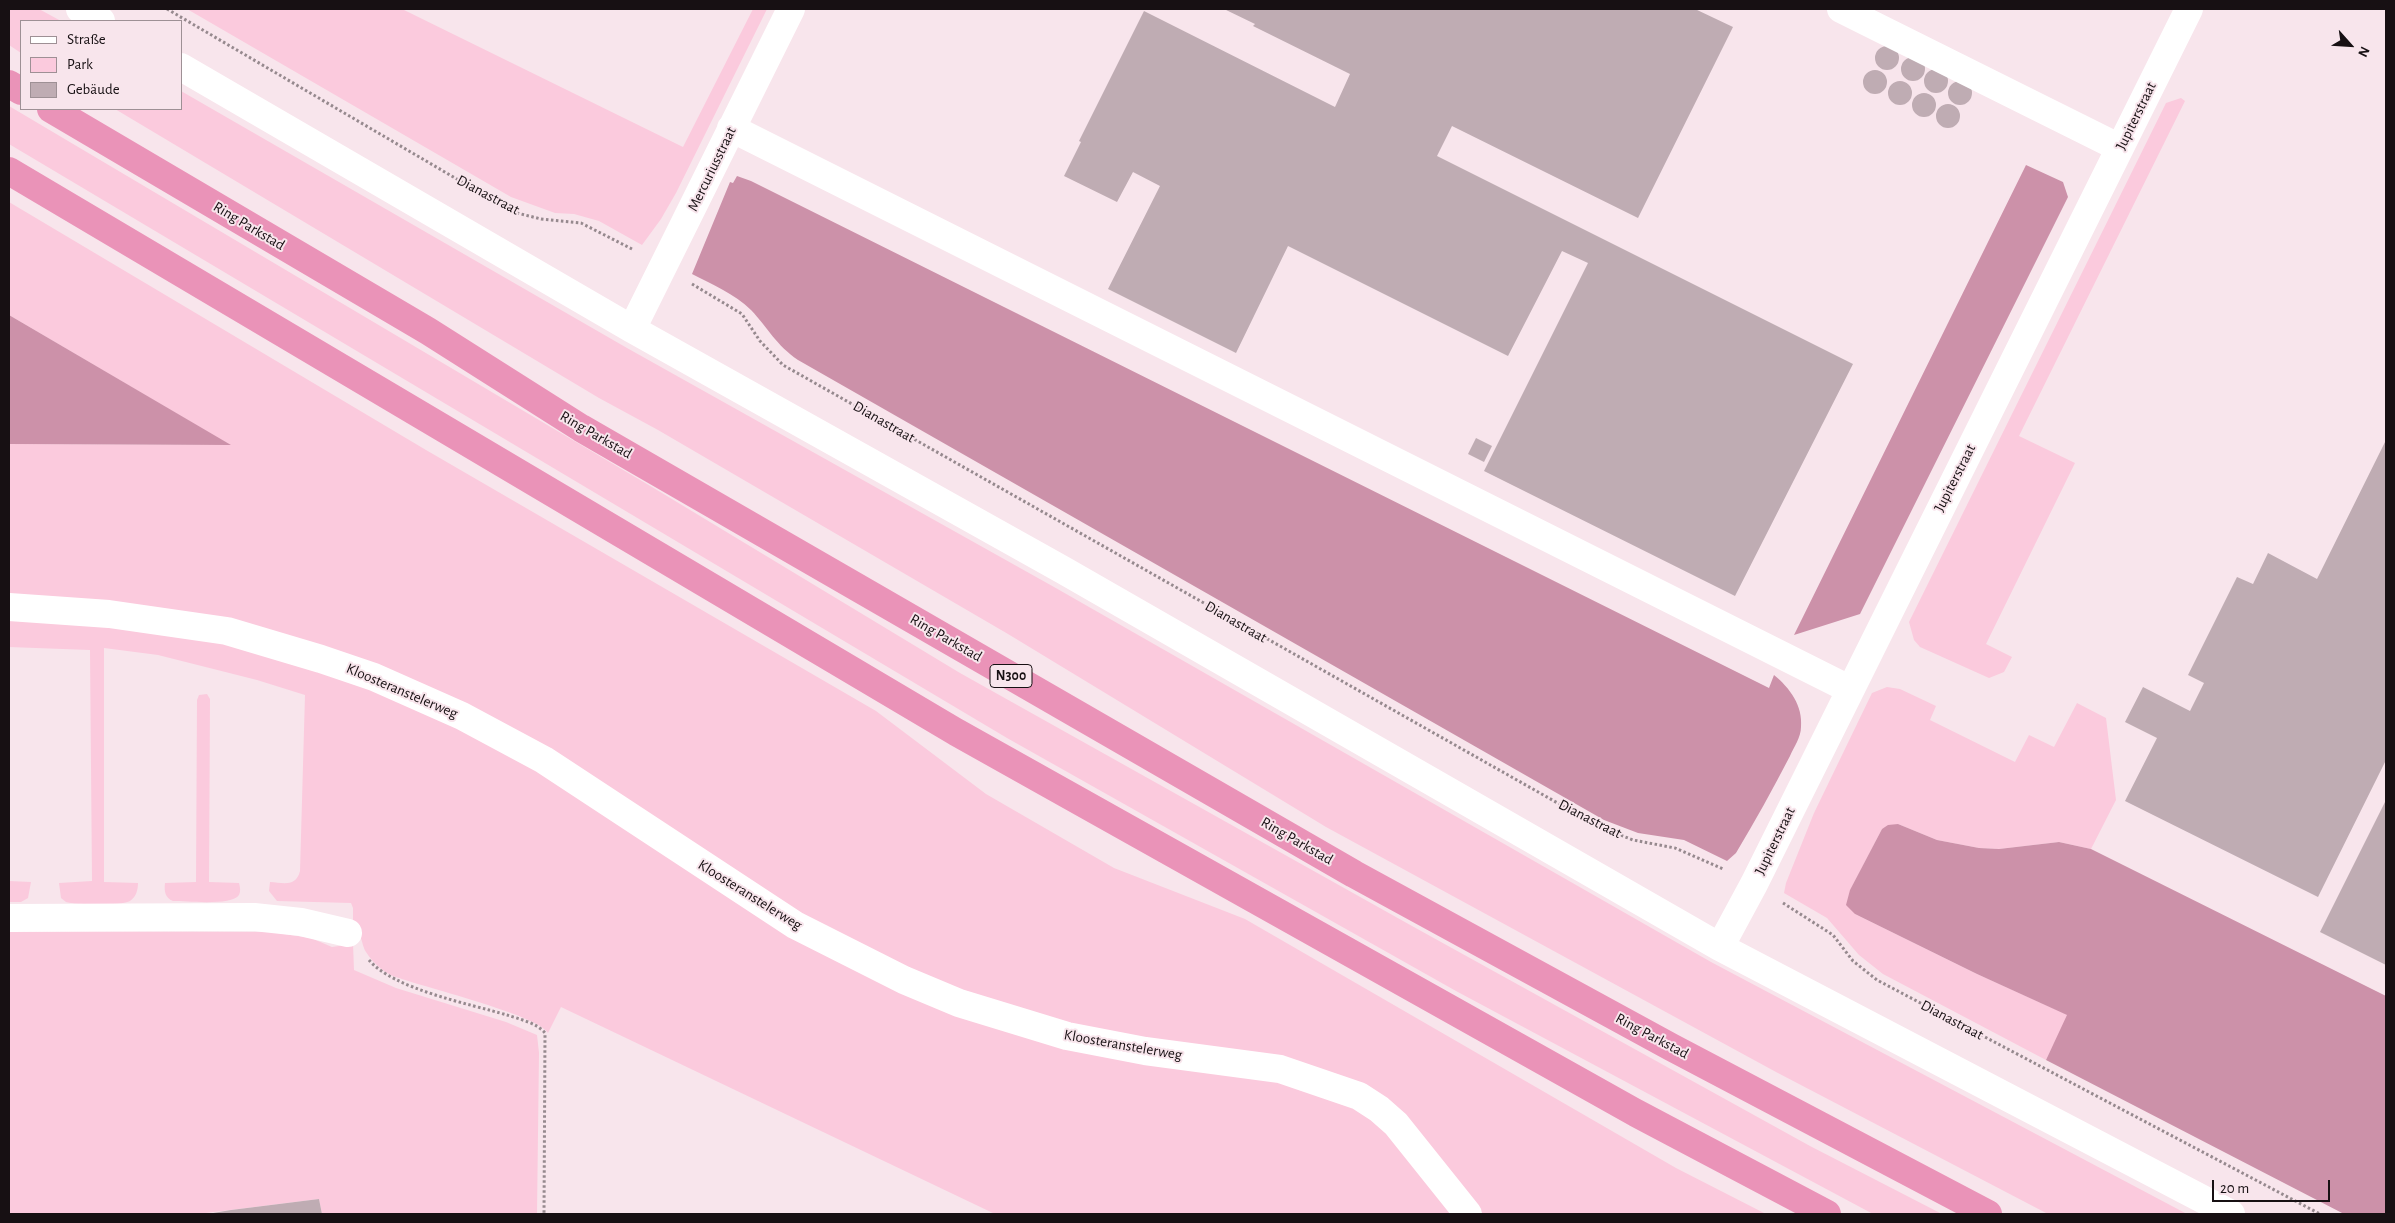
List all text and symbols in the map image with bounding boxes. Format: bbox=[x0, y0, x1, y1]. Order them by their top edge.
legend bbox=[20, 20, 182, 110]
north arrow bbox=[2325, 20, 2375, 70]
text: Straße bbox=[67, 32, 106, 47]
text: N bbox=[2355, 44, 2372, 59]
text: Park bbox=[67, 57, 93, 72]
street label: Jupiterstraat bbox=[2112, 79, 2160, 153]
text: Gebäude bbox=[67, 82, 120, 97]
street label: Mercuriusstraat bbox=[684, 124, 740, 214]
street label: Dianastraat bbox=[454, 171, 522, 219]
street label: Ring Parkstad bbox=[210, 198, 288, 254]
street label: Dianastraat bbox=[850, 397, 918, 447]
street label: Ring Parkstad bbox=[557, 407, 635, 463]
street label: Jupiterstraat bbox=[1930, 441, 1980, 515]
street label: Dianastraat bbox=[1202, 597, 1270, 647]
street label: Ring Parkstad bbox=[907, 610, 985, 666]
street label: Kloosteranstelerweg bbox=[343, 659, 461, 723]
road number: N300 bbox=[990, 664, 1032, 688]
street label: Dianastraat bbox=[1555, 795, 1625, 843]
street label: Jupiterstraat bbox=[1751, 804, 1799, 878]
street label: Ring Parkstad bbox=[1258, 813, 1336, 869]
street label: Kloosteranstelerweg bbox=[695, 856, 805, 934]
street label: Dianastraat bbox=[1918, 996, 1986, 1044]
street label: Ring Parkstad bbox=[1612, 1009, 1692, 1063]
street label: Kloosteranstelerweg bbox=[1063, 1026, 1183, 1064]
scale bar bbox=[2215, 1170, 2332, 1202]
text: 20 m bbox=[2220, 1181, 2249, 1196]

